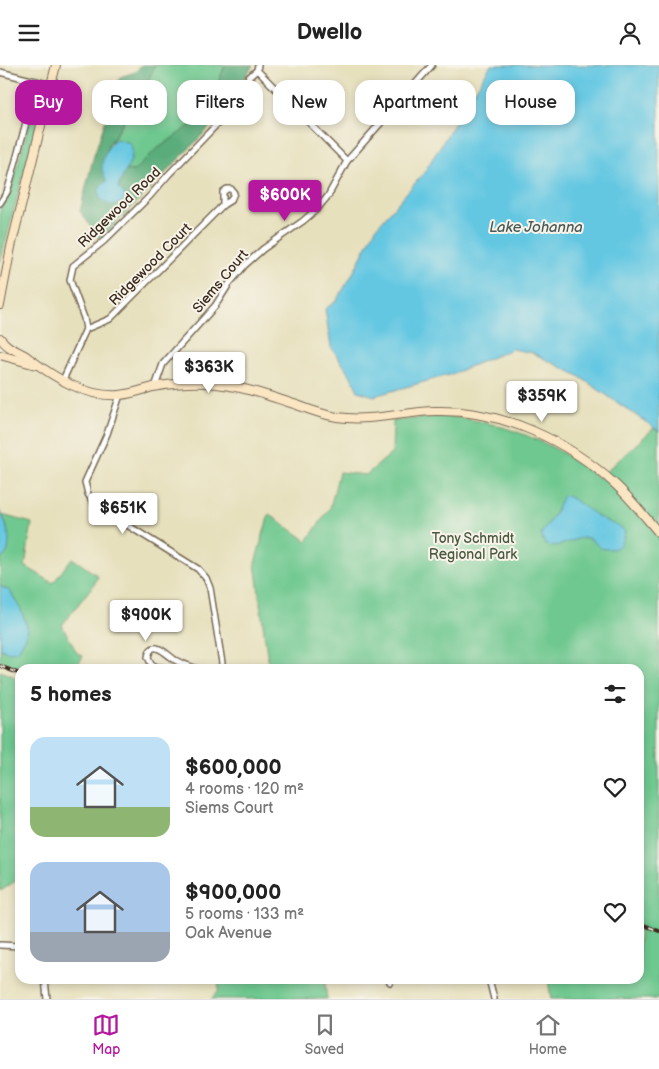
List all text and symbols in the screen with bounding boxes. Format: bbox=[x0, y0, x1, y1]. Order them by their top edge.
icon: menu bbox=[15, 19, 43, 47]
text: Dwello bbox=[297, 19, 362, 46]
icon: person bbox=[616, 19, 644, 47]
chip: Buy bbox=[15, 80, 82, 125]
chip: Rent bbox=[92, 80, 167, 125]
chip: Filters bbox=[177, 80, 263, 125]
chip: New bbox=[273, 80, 345, 125]
chip: Apartment bbox=[355, 80, 476, 125]
chip: House bbox=[486, 80, 575, 125]
street label: Ridgewood Road bbox=[74, 164, 164, 251]
pin: $600K bbox=[250, 179, 320, 222]
text: $600K bbox=[259, 186, 311, 205]
water label: Lake Johanna bbox=[489, 218, 583, 237]
street label: Ridgewood Court bbox=[106, 219, 196, 309]
street label: Siems Court bbox=[189, 246, 252, 316]
pin: $363K bbox=[174, 351, 244, 394]
text: $363K bbox=[184, 358, 234, 377]
pin: $359K bbox=[507, 381, 577, 423]
text: $359K bbox=[517, 387, 567, 406]
pin: $651K bbox=[88, 493, 158, 535]
text: $651K bbox=[99, 499, 147, 518]
park label: Tony Schmidt Regional Park bbox=[429, 530, 517, 563]
pin: $900K bbox=[111, 599, 181, 642]
text: $900K bbox=[121, 606, 171, 625]
icon: filters bbox=[601, 680, 629, 708]
text: 5 homes bbox=[30, 682, 112, 707]
text: $600,000 bbox=[185, 755, 282, 780]
icon: home bbox=[70, 757, 130, 817]
icon: heart bbox=[601, 773, 629, 801]
text: 4 rooms · 120 m² bbox=[185, 780, 304, 799]
text: Siems Court bbox=[185, 799, 273, 818]
text: $900,000 bbox=[185, 880, 281, 905]
icon: home bbox=[70, 882, 130, 942]
icon: heart bbox=[601, 898, 629, 926]
text: 5 rooms · 133 m² bbox=[185, 905, 304, 924]
text: Oak Avenue bbox=[185, 924, 272, 943]
tab: Map bbox=[92, 1011, 120, 1058]
tab: Saved bbox=[305, 1011, 344, 1058]
tab: Home bbox=[529, 1011, 567, 1058]

